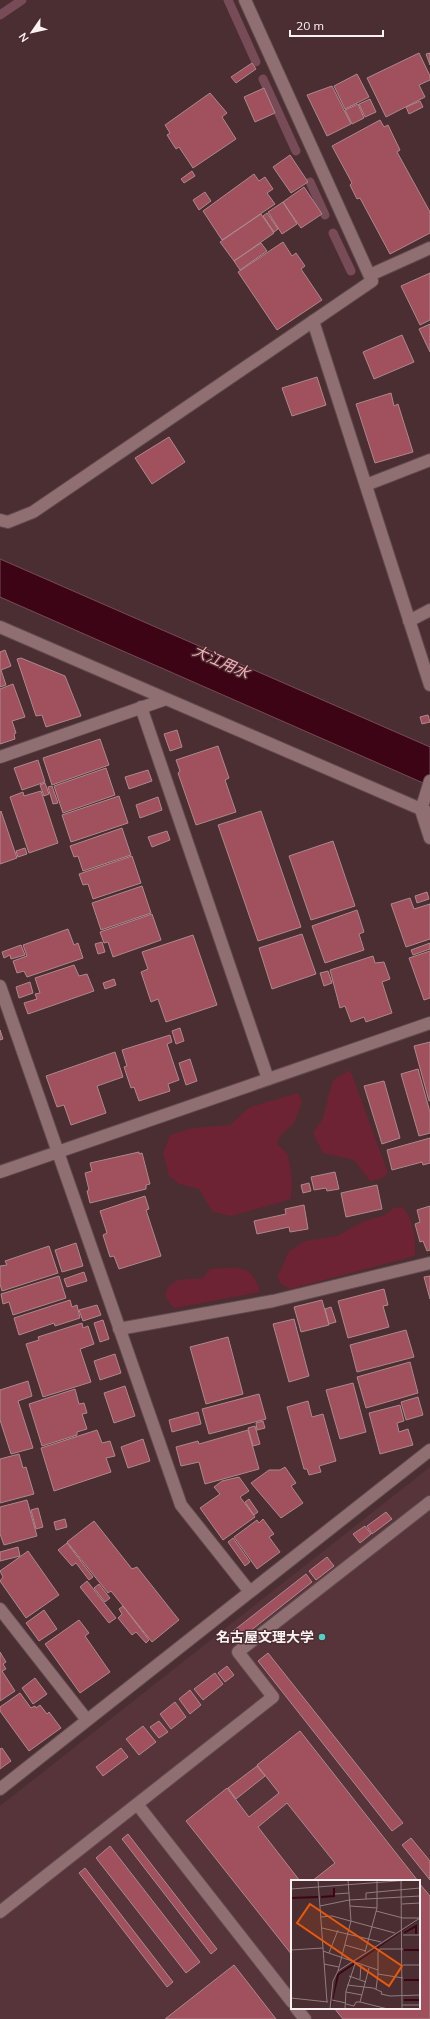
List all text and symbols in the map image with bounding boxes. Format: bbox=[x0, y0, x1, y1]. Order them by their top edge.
north arrow bbox=[12, 12, 52, 52]
scale bar bbox=[290, 12, 383, 38]
text: 20 m bbox=[296, 18, 324, 33]
text: N bbox=[16, 30, 32, 45]
water label: 大江用水 bbox=[190, 641, 254, 683]
place label: 名古屋文理大学 bbox=[216, 1628, 314, 1646]
marker: 名古屋文理大学 bbox=[317, 1632, 327, 1642]
inset map bbox=[291, 1880, 420, 2009]

